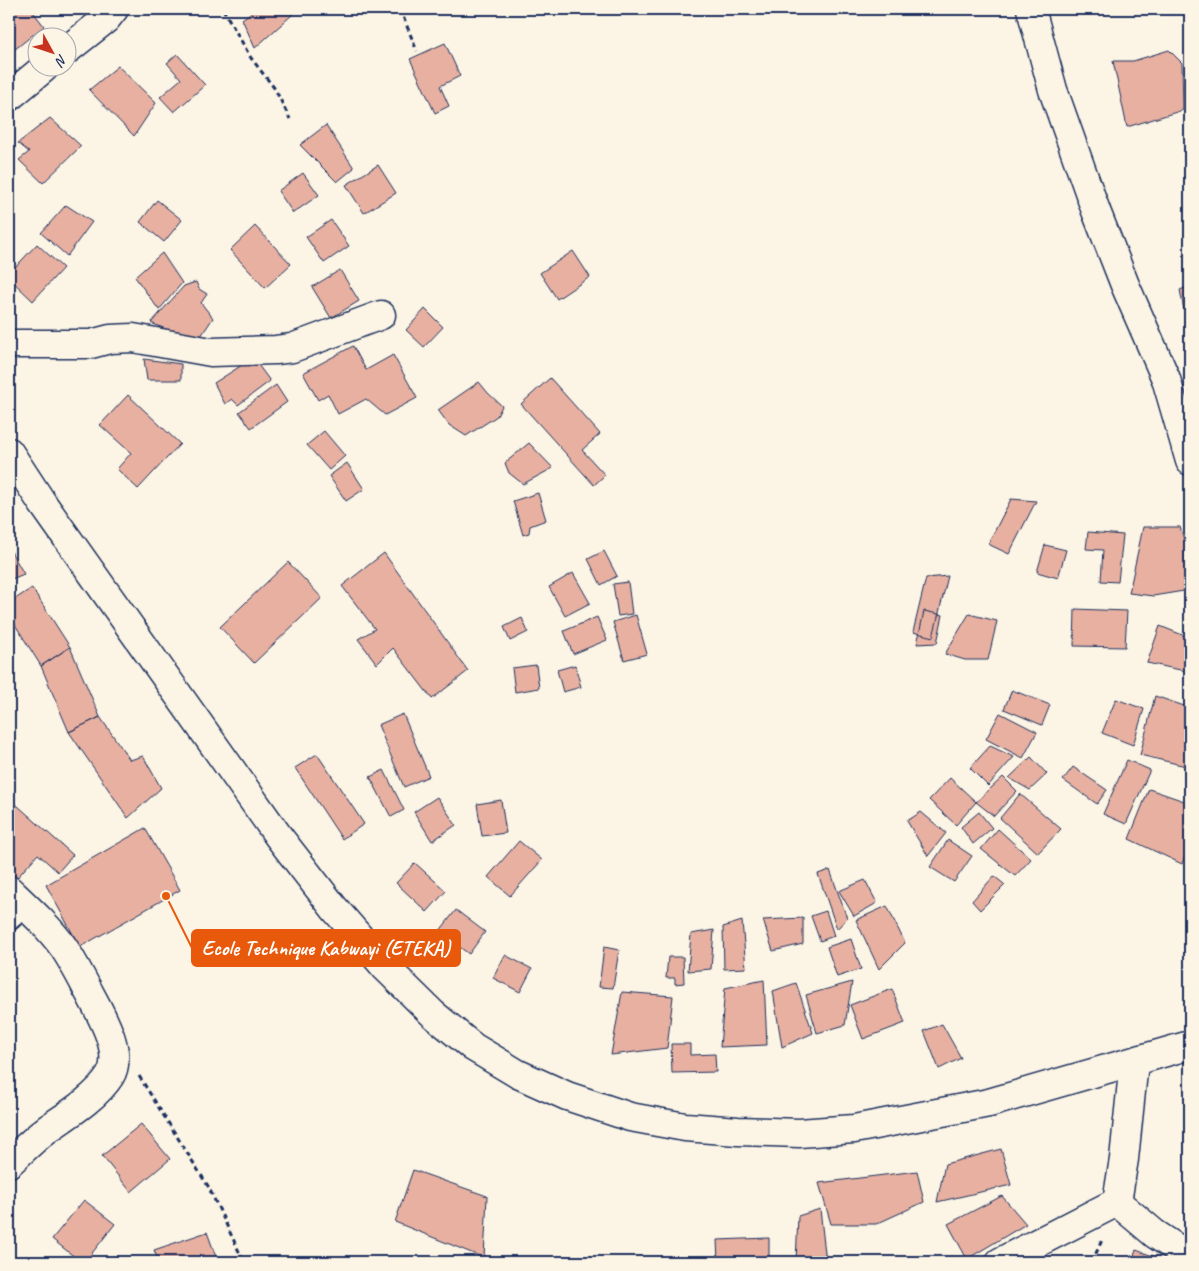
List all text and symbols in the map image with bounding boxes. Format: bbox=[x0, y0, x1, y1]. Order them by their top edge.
north arrow bbox=[28, 28, 78, 78]
text: N bbox=[51, 51, 71, 71]
callout: Ecole Technique Kabwayi (ETEKA) bbox=[192, 930, 460, 966]
text: Ecole Technique Kabwayi (ETEKA) bbox=[202, 935, 452, 961]

